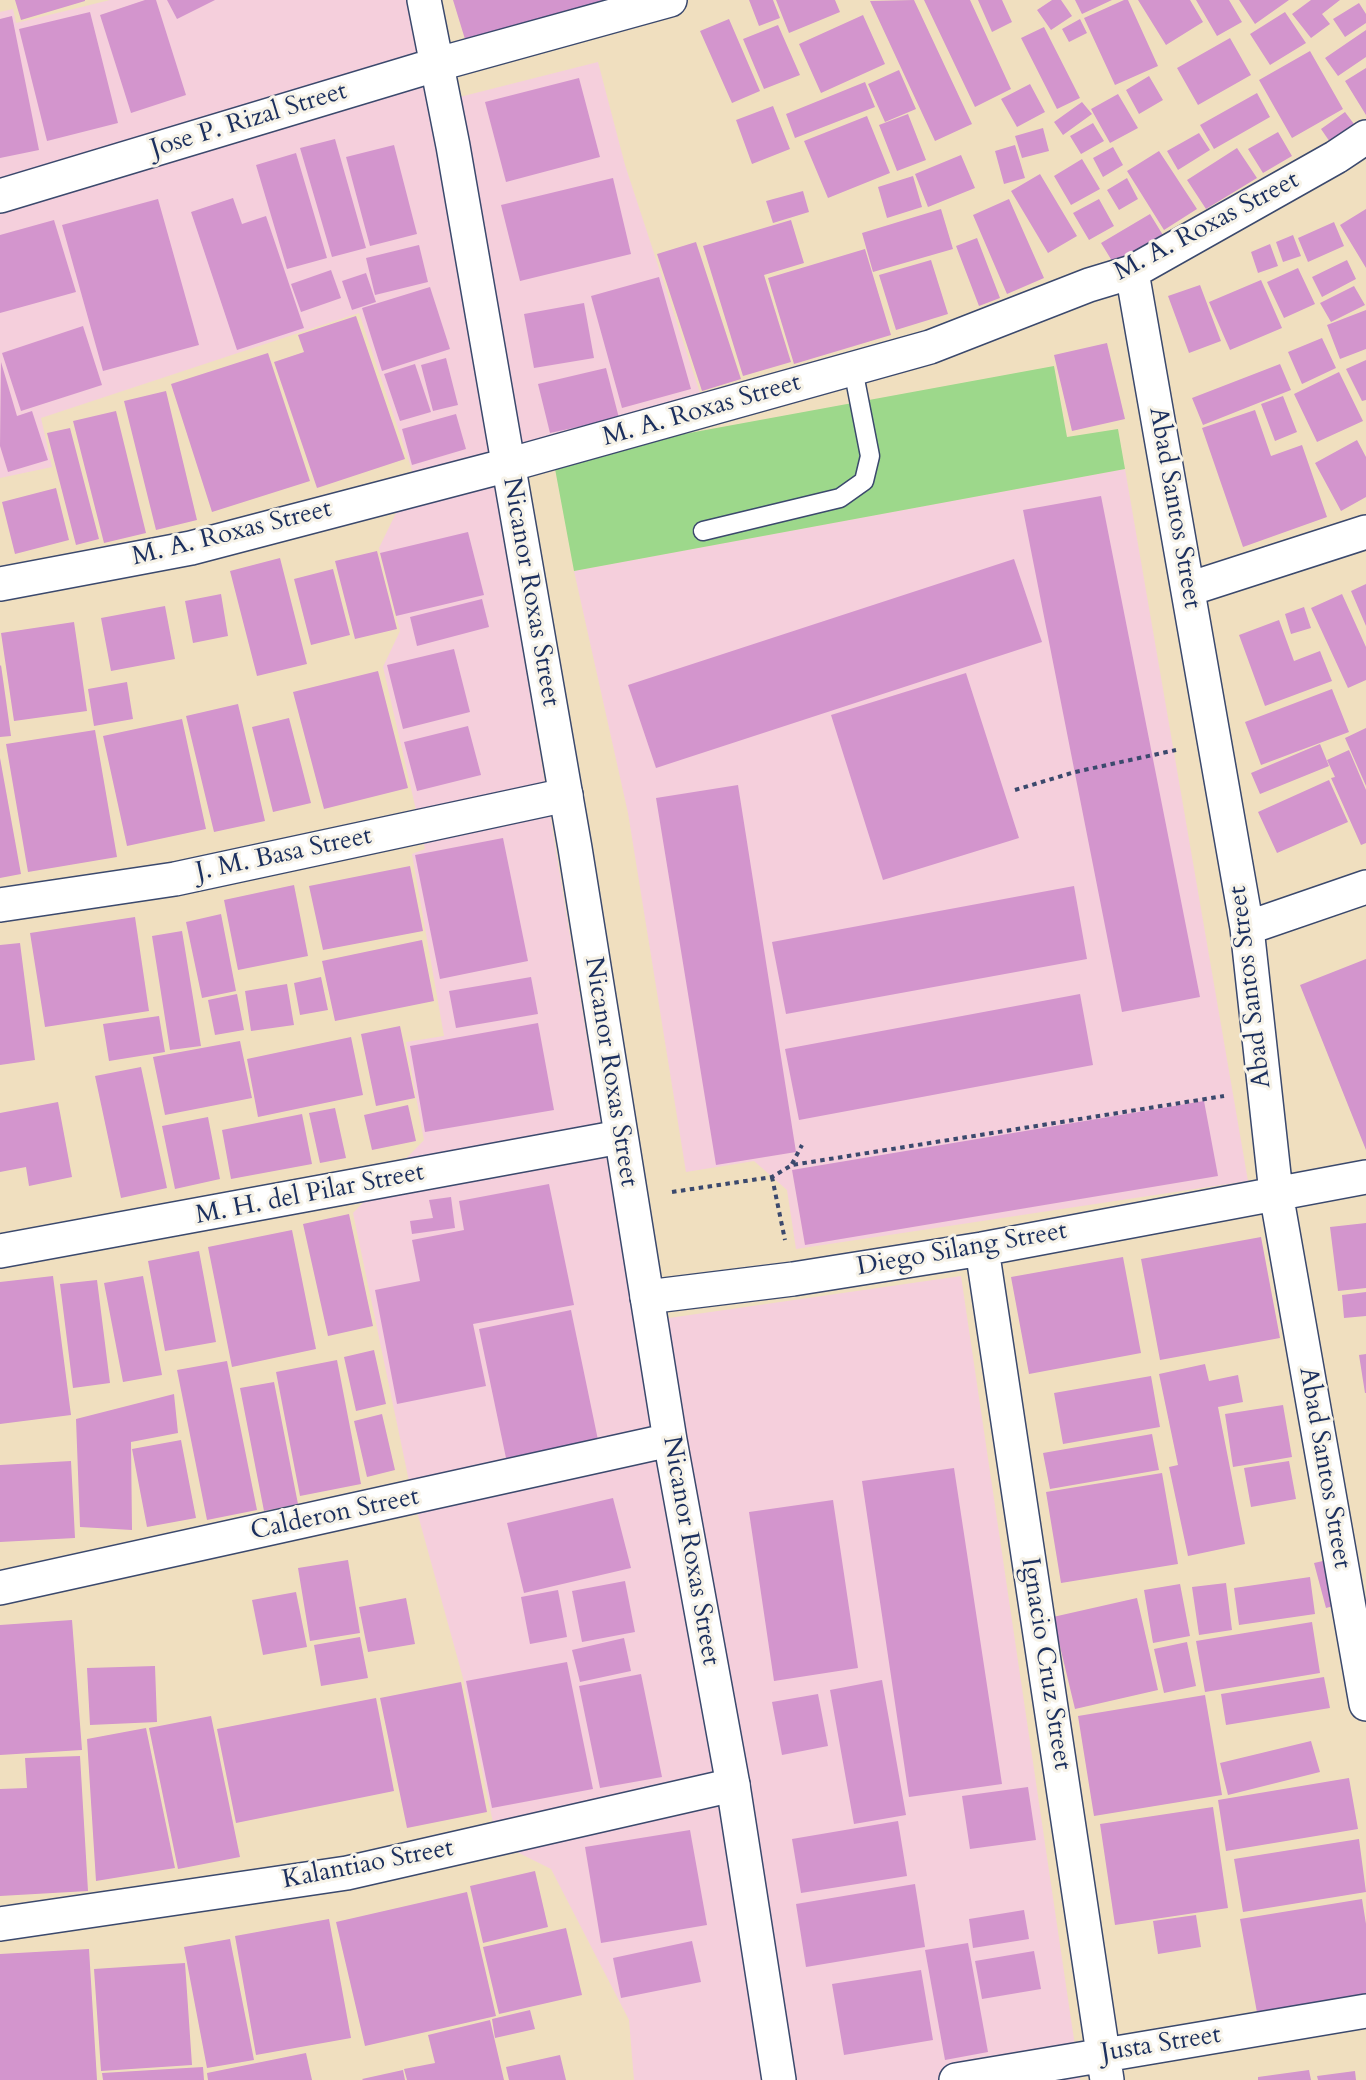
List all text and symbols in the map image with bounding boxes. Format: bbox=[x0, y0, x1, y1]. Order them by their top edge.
street label: Jose P. Rizal Street bbox=[147, 76, 351, 166]
street label: M. A. Roxas Street bbox=[1109, 165, 1305, 289]
street label: M. A. Roxas Street bbox=[599, 368, 805, 454]
street label: Abad Santos Street bbox=[1141, 405, 1207, 611]
street label: Nicanor Roxas Street bbox=[494, 475, 566, 709]
street label: M. A. Roxas Street bbox=[129, 494, 335, 574]
street label: J. M. Basa Street bbox=[193, 821, 375, 889]
street label: Abad Santos Street bbox=[1223, 884, 1279, 1090]
street label: Nicanor Roxas Street bbox=[576, 955, 644, 1189]
street label: M. H. del Pilar Street bbox=[193, 1158, 427, 1232]
street label: Diego Silang Street bbox=[854, 1216, 1070, 1284]
street label: Abad Santos Street bbox=[1291, 1365, 1357, 1571]
street label: Nicanor Roxas Street bbox=[654, 1434, 726, 1668]
street label: Calderon Street bbox=[248, 1482, 422, 1548]
street label: Ignacio Cruz Street bbox=[1013, 1556, 1077, 1772]
street label: Kalantiao Street bbox=[280, 1833, 456, 1897]
street label: Justa Street bbox=[1099, 2020, 1223, 2070]

